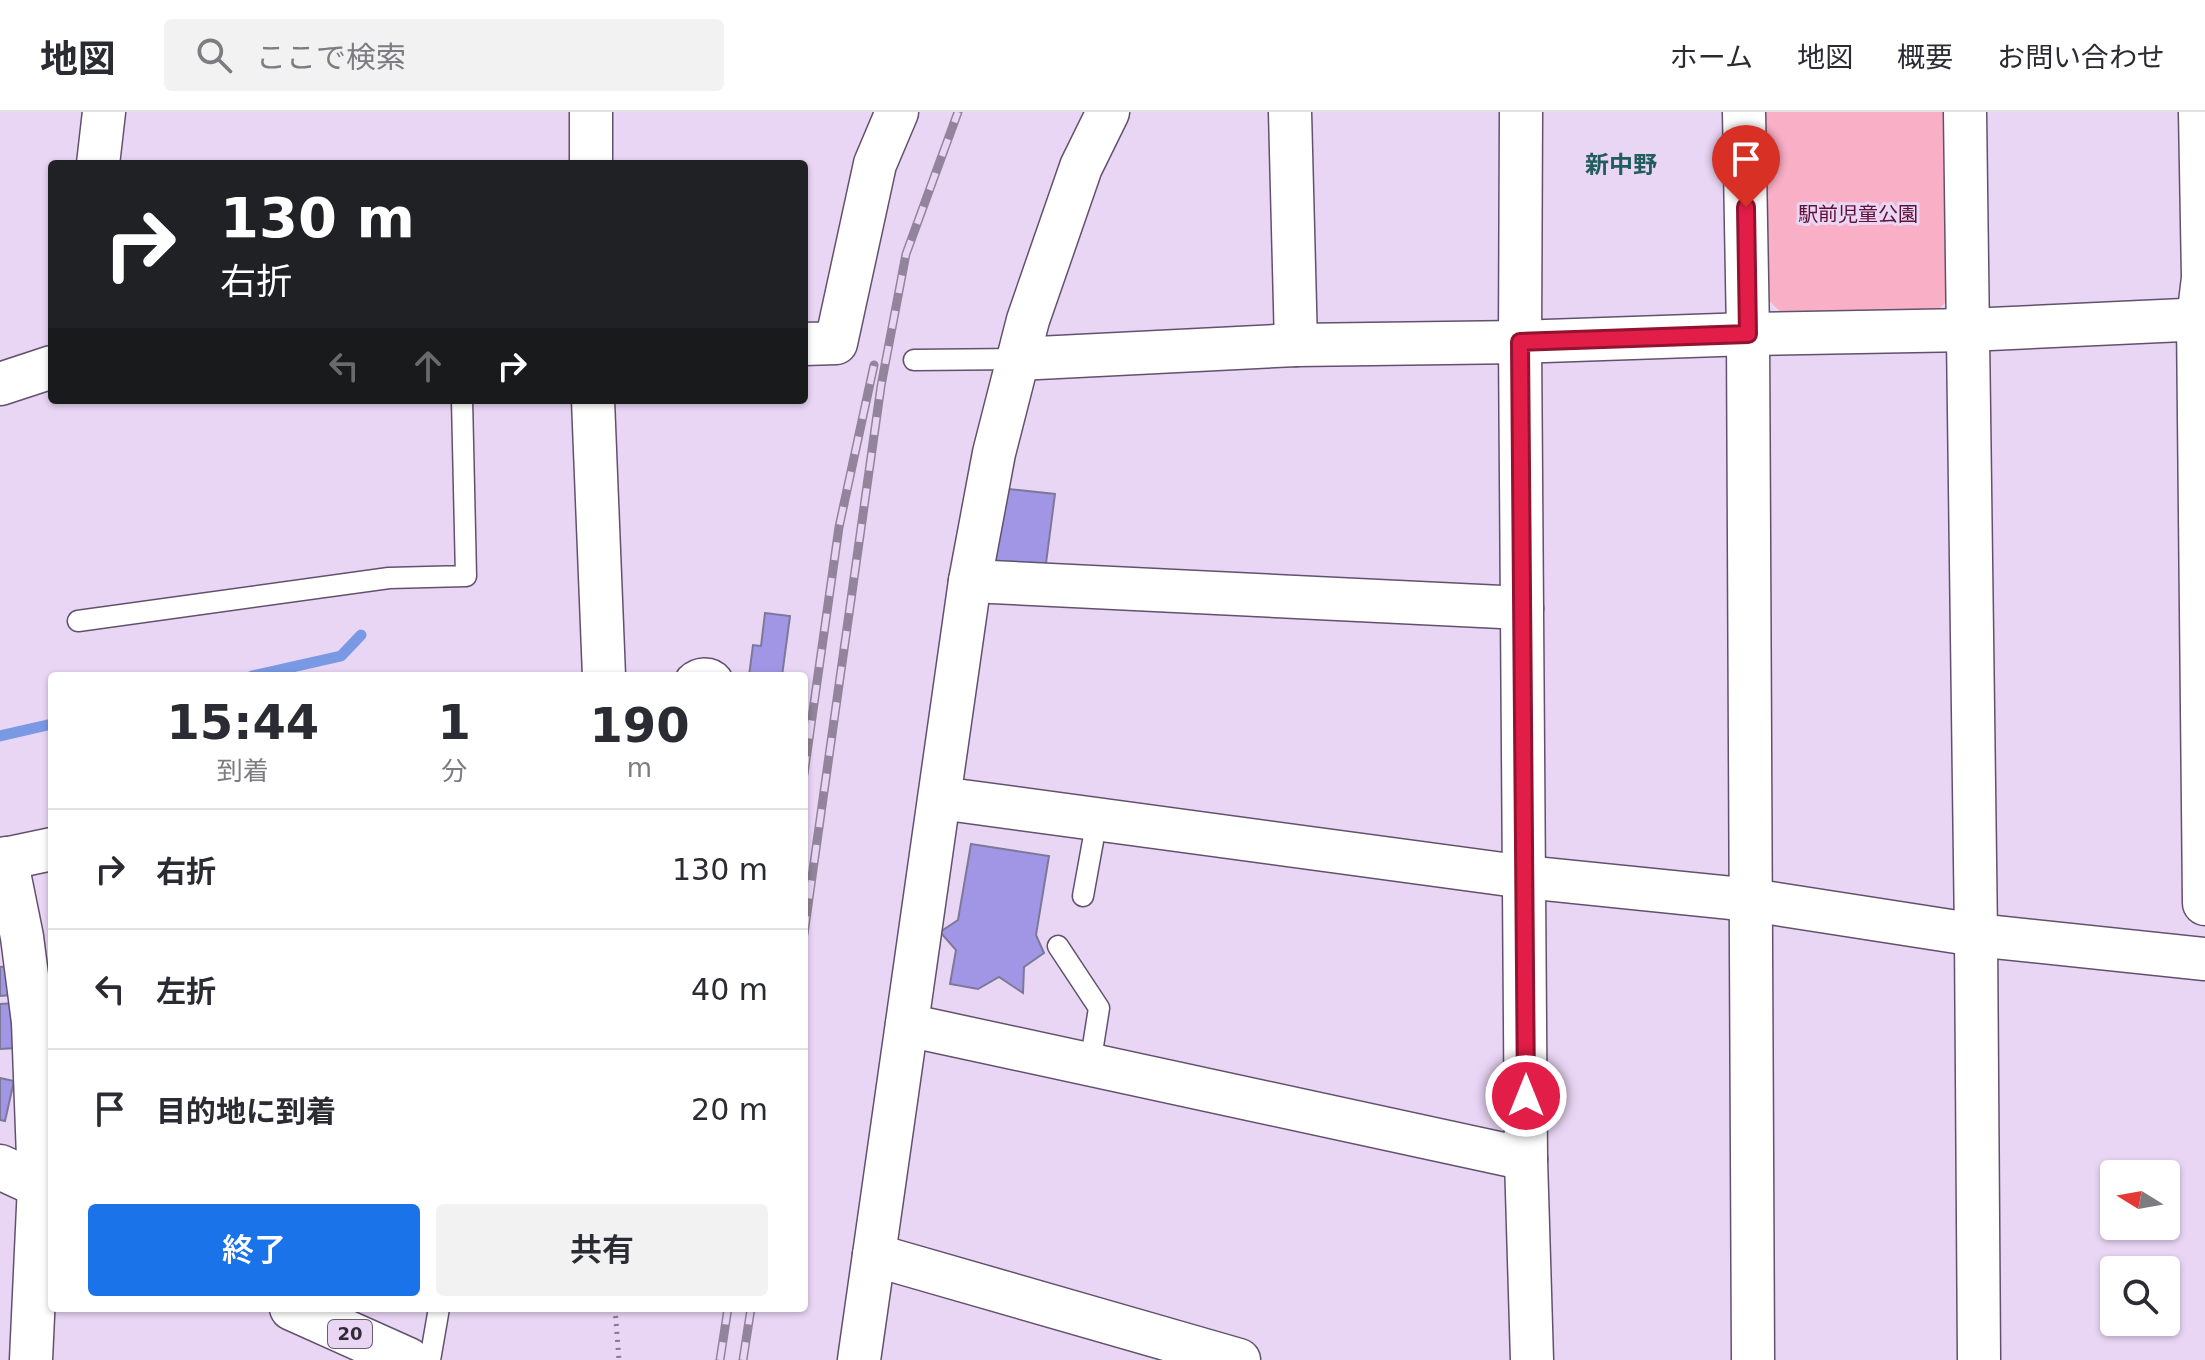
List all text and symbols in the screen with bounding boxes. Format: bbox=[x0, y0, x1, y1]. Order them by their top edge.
search box bbox=[164, 19, 724, 91]
icon: search bbox=[192, 33, 236, 77]
text: 地図 bbox=[40, 37, 116, 81]
text: ここで検索 bbox=[256, 40, 406, 75]
text: ホーム bbox=[1670, 41, 1753, 74]
text: 地図 bbox=[1797, 41, 1853, 74]
text: 概要 bbox=[1897, 41, 1953, 74]
text: お問い合わせ bbox=[1997, 41, 2165, 74]
pin bbox=[1712, 125, 1780, 207]
icon: arrive bbox=[1724, 137, 1768, 181]
district label: 新中野 bbox=[1585, 151, 1657, 179]
text: 130 m bbox=[220, 185, 415, 250]
icon: right bbox=[88, 192, 192, 296]
park label: 駅前児童公園 bbox=[1798, 202, 1918, 226]
text: 右折 bbox=[220, 261, 292, 302]
icon: left bbox=[322, 344, 366, 388]
icon: ahead bbox=[406, 344, 450, 388]
icon: right bbox=[490, 344, 534, 388]
text: 15:44 bbox=[166, 694, 319, 750]
text: 1 bbox=[438, 694, 471, 750]
text: 190 bbox=[589, 697, 690, 753]
text: m bbox=[627, 753, 652, 783]
text: 到着 bbox=[217, 756, 269, 786]
text: 分 bbox=[441, 756, 467, 786]
icon: right bbox=[88, 847, 132, 891]
text: 130 m bbox=[672, 852, 768, 887]
text: 右折 bbox=[156, 854, 216, 889]
icon: left bbox=[88, 967, 132, 1011]
text: 40 m bbox=[691, 972, 768, 1007]
text: 左折 bbox=[156, 974, 216, 1009]
position arrow bbox=[1484, 1054, 1568, 1138]
icon: arrive bbox=[88, 1087, 132, 1131]
text: 20 m bbox=[691, 1092, 768, 1127]
text: 目的地に到着 bbox=[156, 1094, 336, 1129]
north arrow bbox=[2100, 1160, 2180, 1240]
map controls bbox=[2100, 1160, 2180, 1336]
button: 終了 bbox=[88, 1204, 420, 1296]
button: 共有 bbox=[436, 1204, 768, 1296]
button: search bbox=[2100, 1256, 2180, 1336]
road number: 20 bbox=[328, 1320, 372, 1348]

